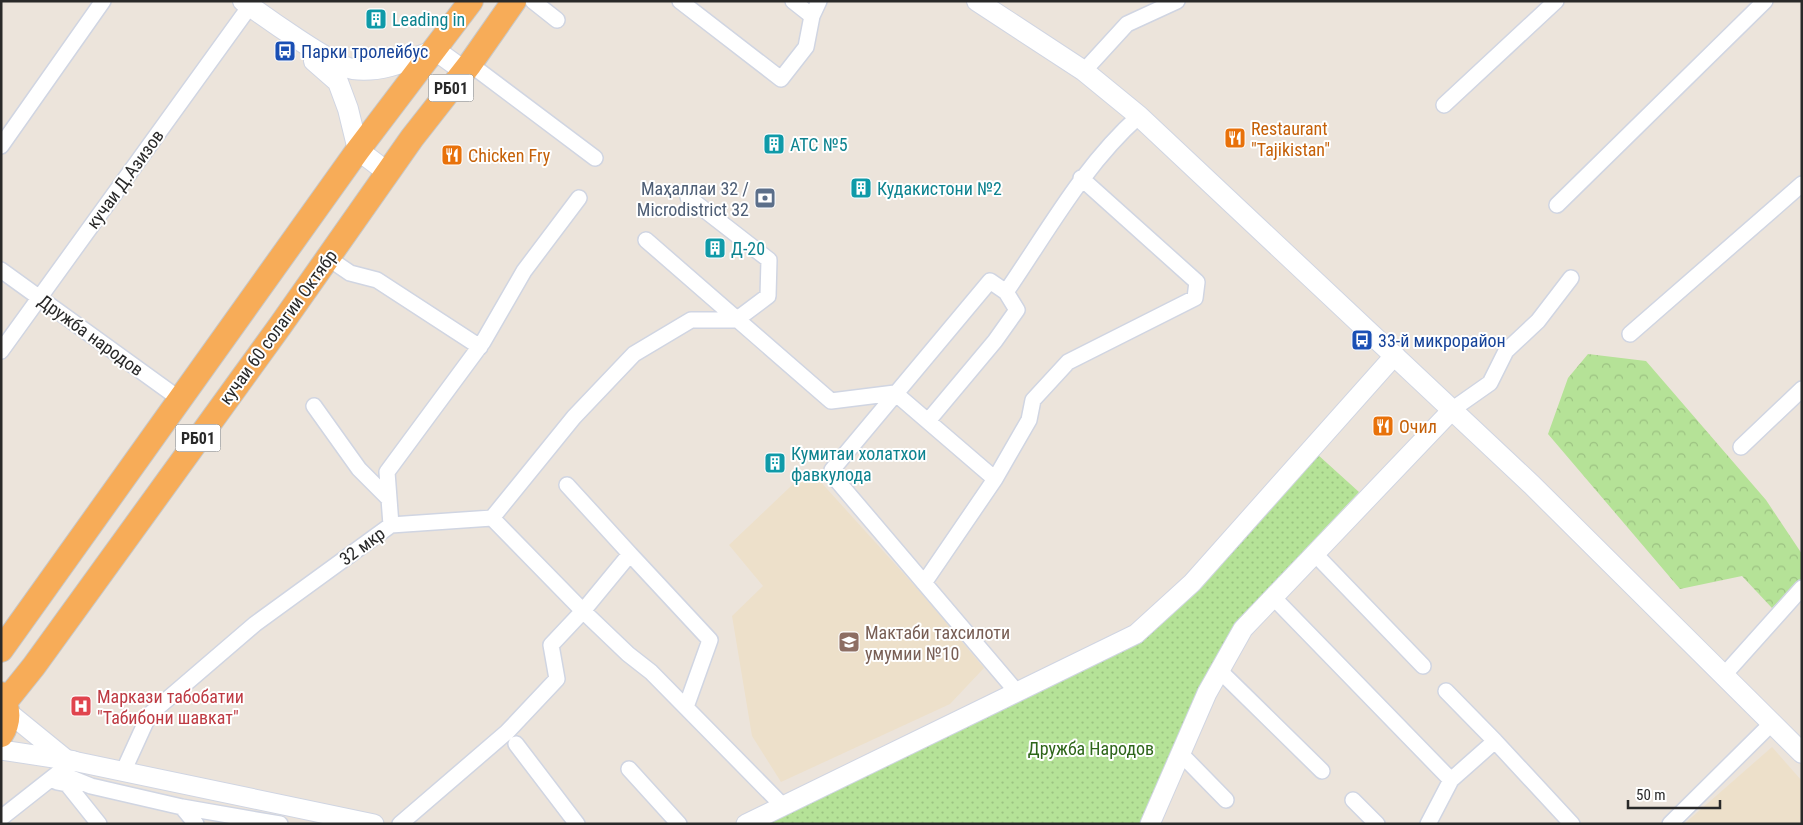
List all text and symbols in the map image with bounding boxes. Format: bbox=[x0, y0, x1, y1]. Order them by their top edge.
building icon: Leading in bbox=[364, 7, 388, 31]
place label: Leading in bbox=[392, 9, 465, 30]
bus stop icon: Парки тролейбус bbox=[273, 39, 297, 63]
place label: Парки тролейбус bbox=[301, 41, 428, 62]
road number: РБ01 bbox=[428, 75, 474, 102]
place label: Restaurant "Tajikistan" bbox=[1251, 118, 1330, 160]
street label: кучаи Д.Азизов bbox=[82, 125, 168, 233]
restaurant icon: Restaurant "Tajikistan" bbox=[1223, 126, 1247, 150]
building icon: АТС №5 bbox=[762, 132, 786, 156]
place label: АТС №5 bbox=[790, 134, 848, 155]
restaurant icon: Chicken Fry bbox=[440, 143, 464, 167]
place label: Chicken Fry bbox=[468, 145, 551, 166]
building icon: Кудакистони №2 bbox=[849, 176, 873, 200]
place label: Маҳаллаи 32 / Microdistrict 32 bbox=[637, 178, 749, 220]
place label: Кудакистони №2 bbox=[877, 178, 1002, 199]
bank icon: Маҳаллаи 32 / Microdistrict 32 bbox=[753, 186, 777, 210]
building icon: Д-20 bbox=[703, 236, 727, 260]
place label: Д-20 bbox=[731, 238, 765, 259]
street label: кучаи 60 солагии Октябр bbox=[215, 245, 341, 408]
street label: Дружба народов bbox=[35, 290, 147, 380]
bus stop icon: 33-й микрорайон bbox=[1350, 328, 1374, 352]
place label: 33-й микрорайон bbox=[1378, 330, 1506, 351]
restaurant icon: Очил bbox=[1371, 414, 1395, 438]
place label: Очил bbox=[1399, 416, 1437, 437]
road number: РБ01 bbox=[176, 424, 220, 452]
place label: Кумитаи холатхои фавкулода bbox=[791, 443, 926, 485]
building icon: Кумитаи холатхои фавкулода bbox=[763, 451, 787, 475]
street label: 32 мкр bbox=[335, 522, 389, 570]
place label: Мактаби тахсилоти умумии №10 bbox=[865, 622, 1010, 664]
school or university icon: Мактаби тахсилоти умумии №10 bbox=[837, 630, 861, 654]
place label: Маркази табобатии "Табибони шавкат" bbox=[97, 686, 244, 728]
hospital icon: Маркази табобатии "Табибони шавкат" bbox=[69, 694, 93, 718]
park label: Дружба Народов bbox=[1028, 738, 1154, 759]
scale bar bbox=[1628, 778, 1720, 810]
text: 50 m bbox=[1636, 786, 1666, 804]

